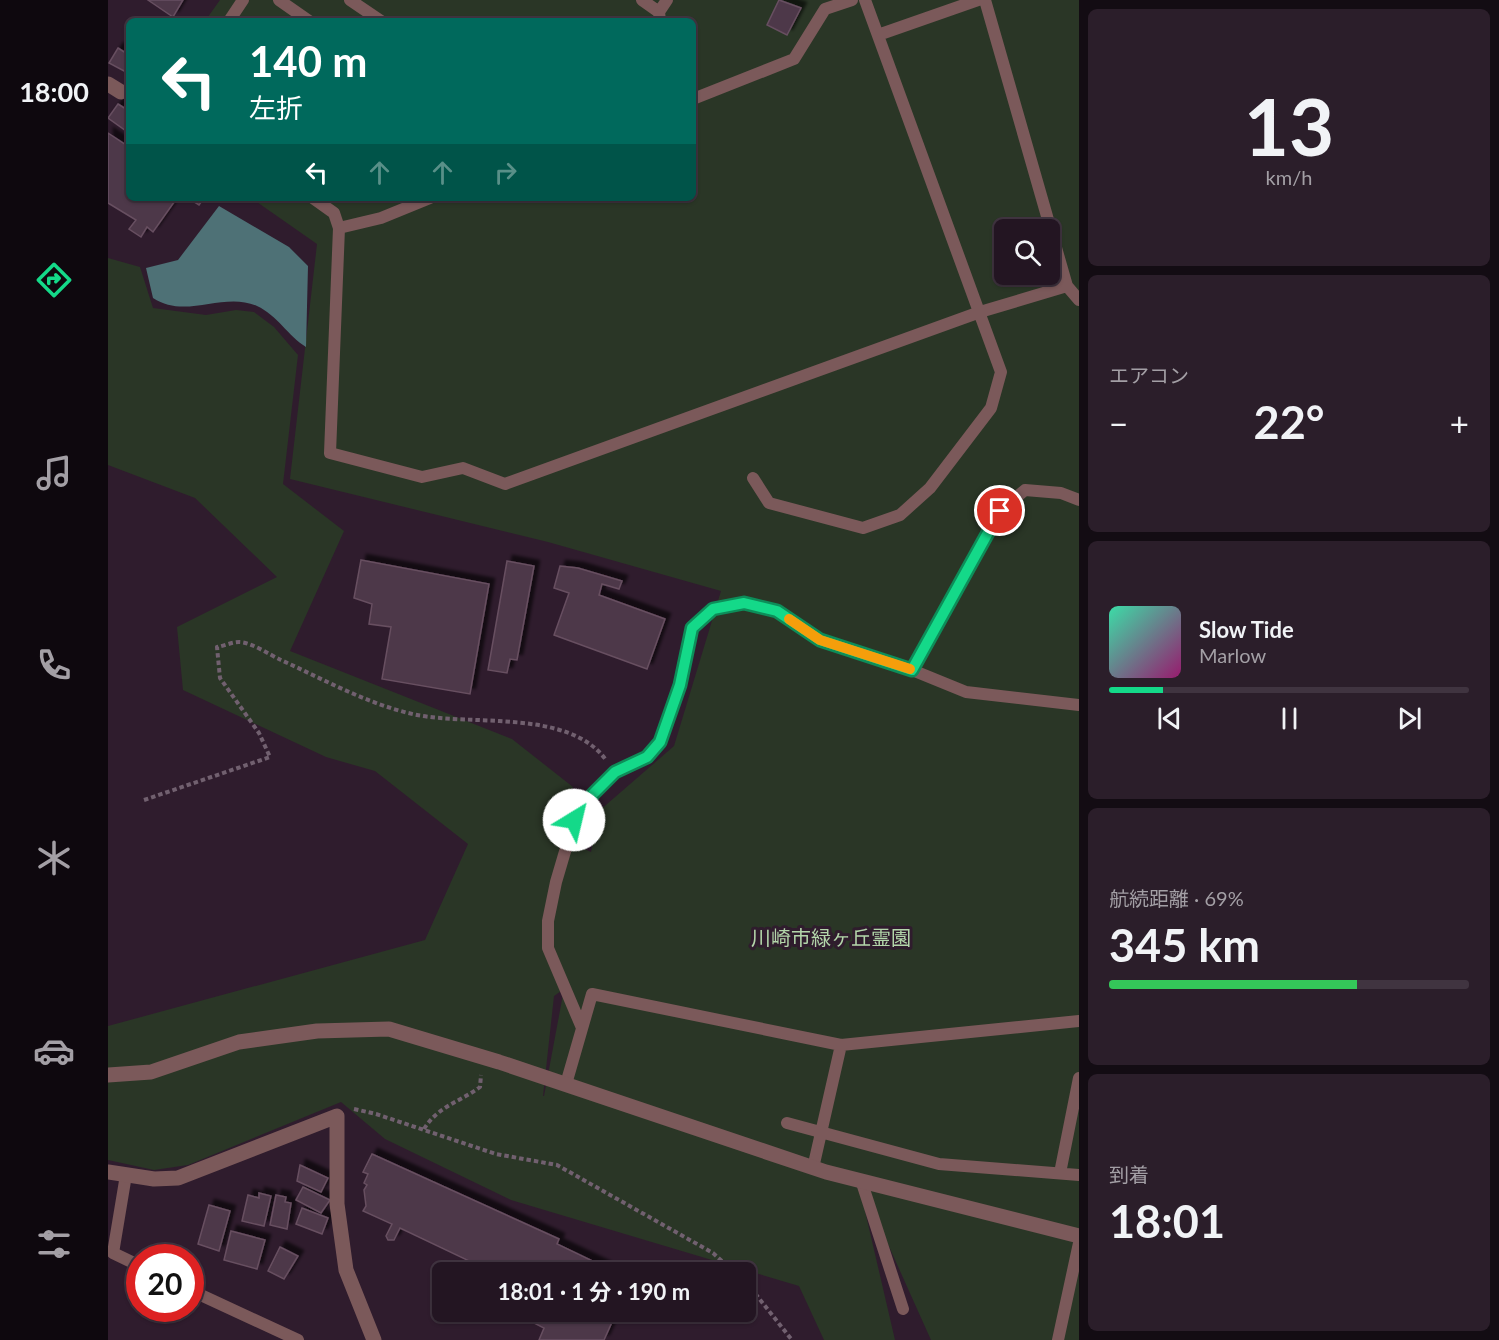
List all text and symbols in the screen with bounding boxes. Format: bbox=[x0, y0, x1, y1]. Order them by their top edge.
text: 140 m bbox=[249, 36, 367, 86]
icon: left bbox=[150, 42, 228, 120]
text: 18:00 bbox=[19, 75, 89, 108]
text: 13 bbox=[1244, 79, 1334, 173]
text: 左折 bbox=[249, 91, 303, 124]
icon: left bbox=[300, 156, 333, 189]
icon: ahead bbox=[363, 156, 396, 189]
icon: ahead bbox=[426, 156, 459, 189]
icon: right bbox=[489, 156, 522, 189]
text: km/h bbox=[1266, 165, 1312, 189]
map controls bbox=[994, 219, 1060, 285]
button: search bbox=[994, 219, 1060, 285]
icon: directions bbox=[33, 259, 75, 301]
text: エアコン bbox=[1109, 363, 1189, 387]
text: 22° bbox=[1254, 395, 1324, 449]
text: − bbox=[1109, 403, 1128, 443]
text: + bbox=[1450, 403, 1469, 443]
icon: music bbox=[33, 452, 75, 494]
pin bbox=[974, 485, 1025, 536]
icon: arrive bbox=[983, 494, 1016, 527]
text: Slow Tide bbox=[1199, 616, 1294, 643]
text: Marlow bbox=[1199, 643, 1266, 667]
icon: phone bbox=[33, 644, 75, 686]
icon: previous bbox=[1153, 702, 1186, 735]
icon: pause bbox=[1273, 702, 1306, 735]
icon: next bbox=[1393, 702, 1426, 735]
position arrow bbox=[542, 788, 606, 852]
icon: climate bbox=[33, 837, 75, 879]
text: 航続距離 · 69% bbox=[1109, 886, 1244, 910]
text: 345 km bbox=[1109, 918, 1260, 972]
park label: 川崎市緑ヶ丘霊園 bbox=[751, 925, 911, 949]
icon: car bbox=[33, 1030, 75, 1072]
text: 到着 bbox=[1109, 1162, 1149, 1186]
text: 18:01 bbox=[1109, 1194, 1225, 1248]
icon: filters bbox=[33, 1223, 75, 1265]
speed limit sign: 20 bbox=[126, 1244, 204, 1322]
text: 18:01 · 1 分 · 190 m bbox=[498, 1278, 690, 1305]

